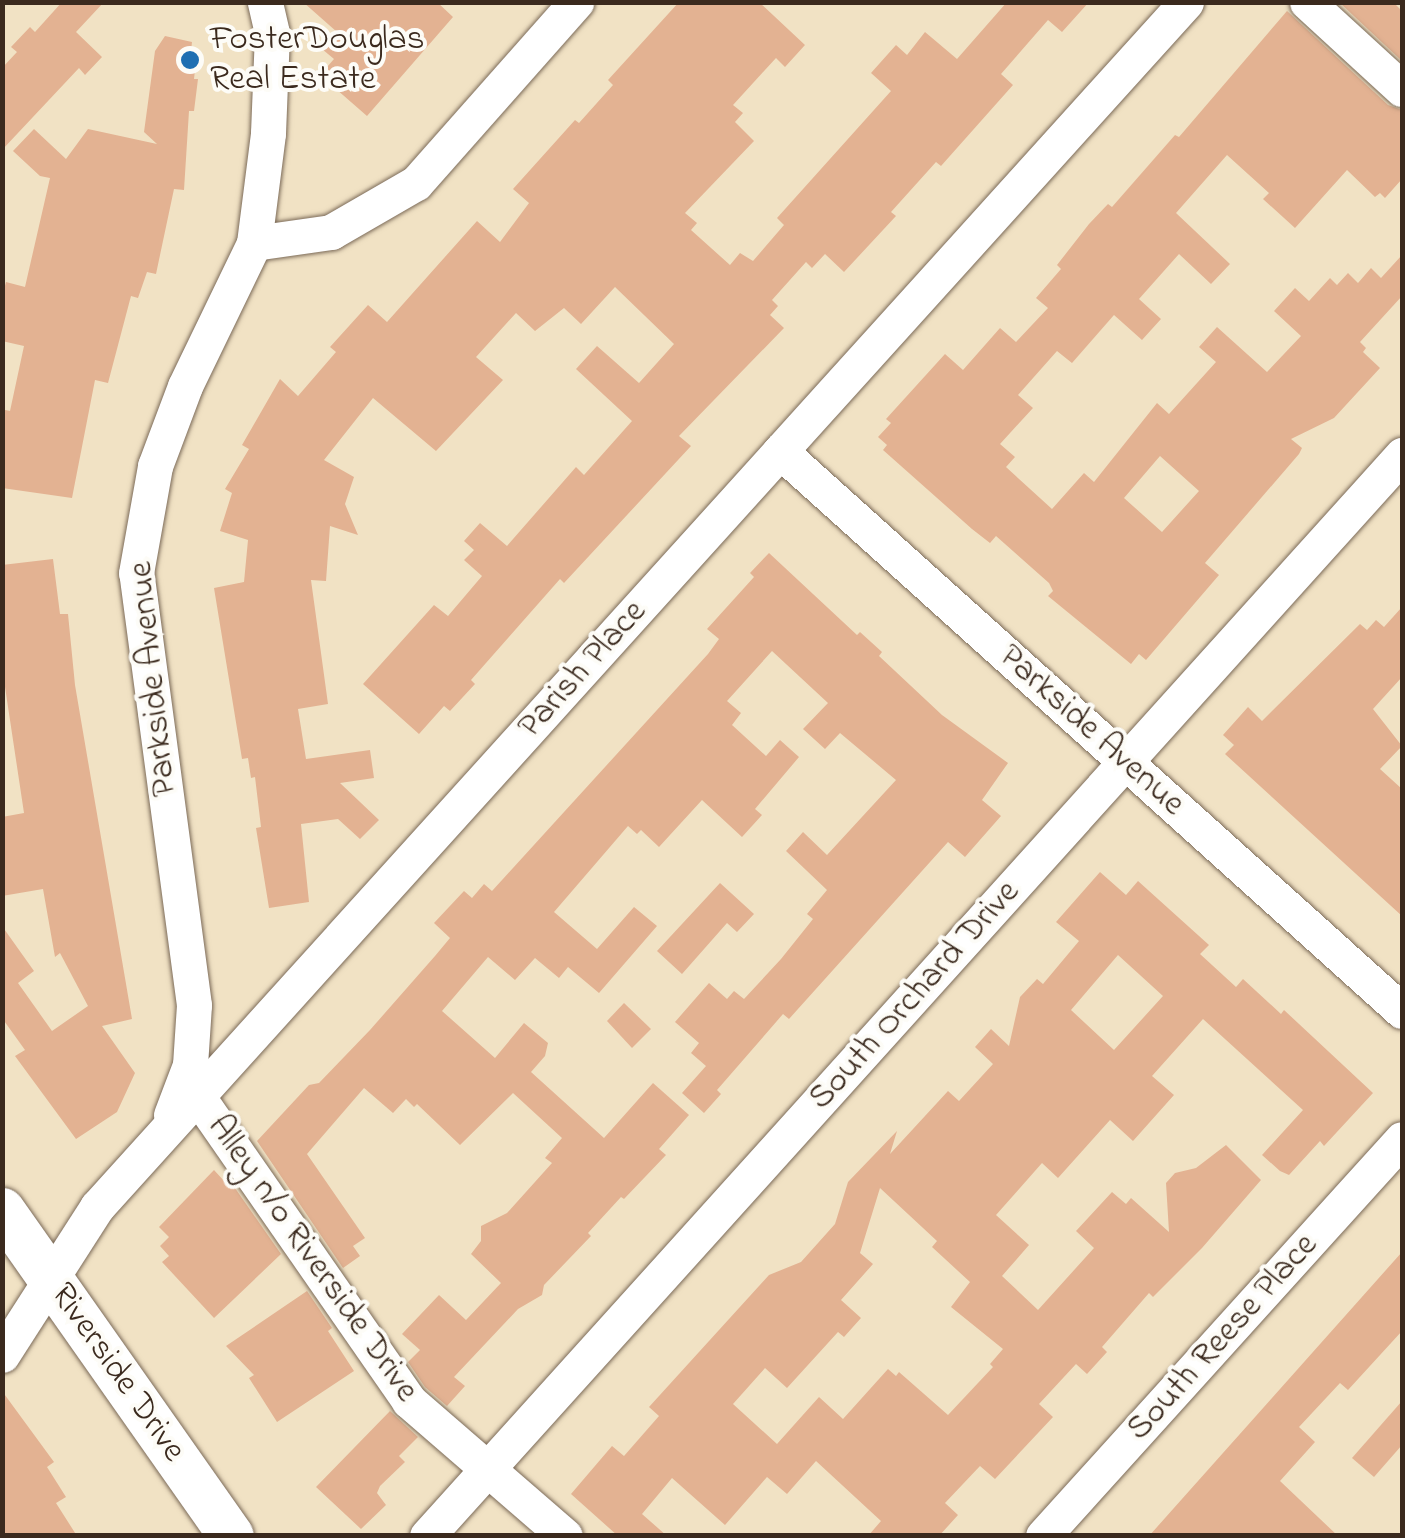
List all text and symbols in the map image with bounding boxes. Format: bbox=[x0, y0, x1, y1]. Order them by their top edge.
place label: FosterDouglas Real Estate bbox=[210, 19, 425, 101]
marker: FosterDouglas Real Estate bbox=[179, 49, 201, 71]
street label: Parkside Avenue bbox=[121, 559, 187, 799]
street label: Parish Place bbox=[510, 592, 656, 748]
street label: Parkside Avenue bbox=[989, 636, 1193, 826]
street label: South Orchard Drive bbox=[801, 872, 1029, 1120]
street label: Alley n/o Riverside Drive bbox=[197, 1108, 427, 1410]
street label: South Reese Place bbox=[1119, 1226, 1327, 1450]
street label: Riverside Drive bbox=[40, 1276, 194, 1470]

